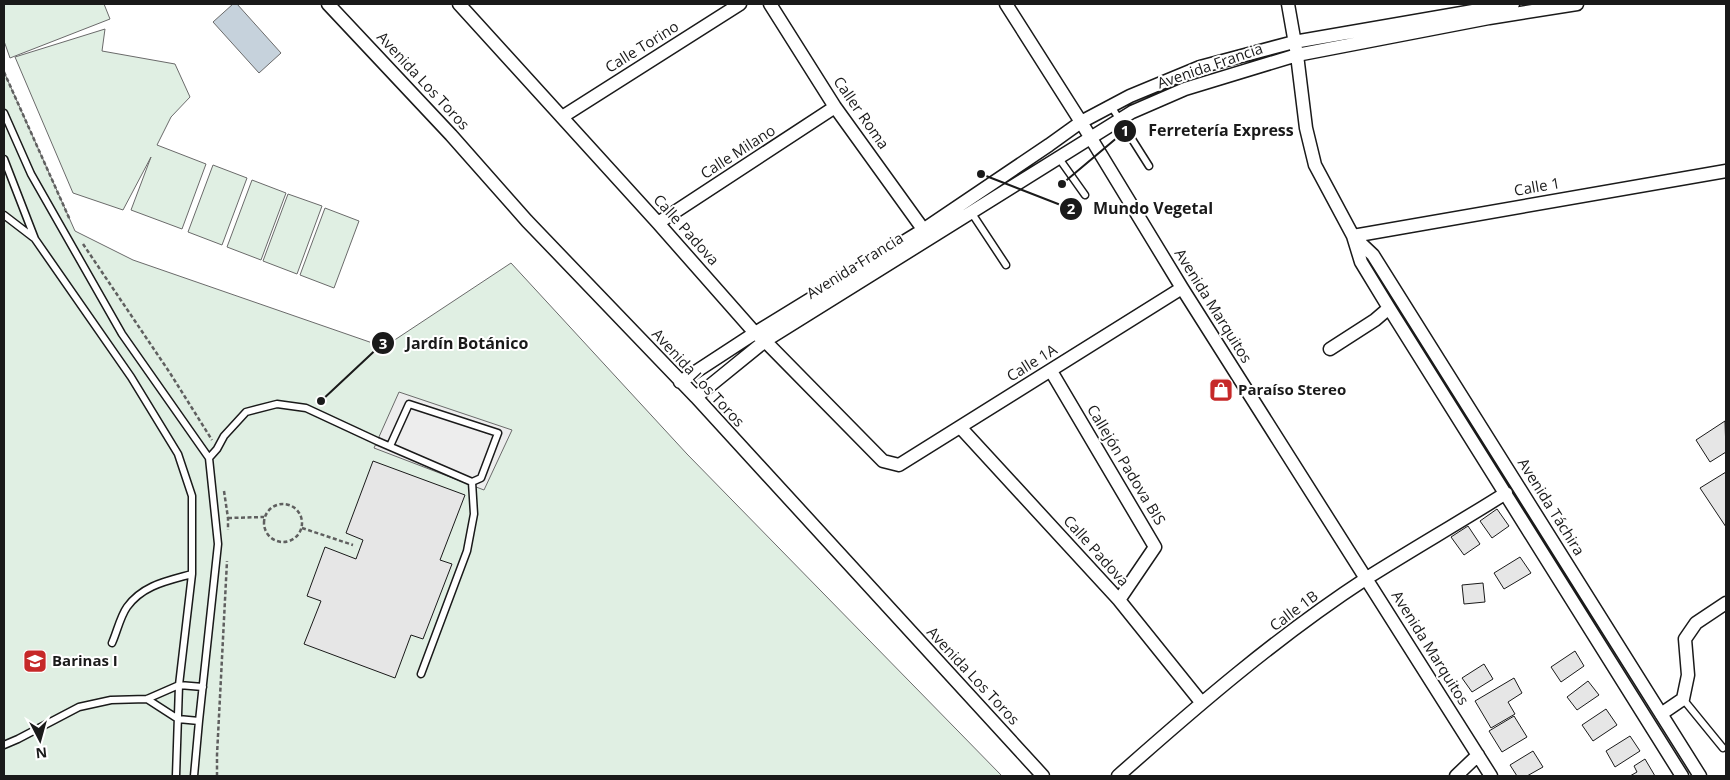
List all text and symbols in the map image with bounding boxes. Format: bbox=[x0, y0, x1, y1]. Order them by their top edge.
street label: Calle Torino bbox=[601, 16, 682, 77]
street label: Avenida Los Toros bbox=[373, 27, 474, 134]
street label: Avenida Francia bbox=[1154, 38, 1265, 92]
street label: Caller Roma bbox=[829, 72, 894, 153]
callout: Ferretería Express bbox=[1113, 115, 1303, 146]
text: Ferretería Express bbox=[1148, 119, 1294, 141]
street label: Calle Milano bbox=[696, 120, 779, 183]
text: 1 bbox=[1121, 120, 1129, 140]
street label: Calle 1 bbox=[1512, 172, 1561, 200]
street label: Calle Padova bbox=[650, 190, 724, 269]
callout: Mundo Vegetal bbox=[1058, 193, 1223, 224]
text: Mundo Vegetal bbox=[1093, 197, 1213, 219]
text: 2 bbox=[1067, 198, 1076, 218]
street label: Avenida Francia bbox=[802, 227, 907, 303]
street label: Avenida Marquitos bbox=[1171, 244, 1257, 367]
street label: Avenida Los Toros bbox=[648, 324, 749, 431]
callout: Jardín Botánico bbox=[371, 328, 538, 359]
text: Jardín Botánico bbox=[404, 332, 528, 354]
text: 3 bbox=[379, 333, 387, 353]
street label: Calle 1A bbox=[1003, 339, 1061, 385]
shop icon: Paraíso Stereo bbox=[1208, 377, 1234, 403]
place label: Paraíso Stereo bbox=[1238, 379, 1346, 399]
street label: Callejón Padova BIS bbox=[1083, 401, 1171, 528]
street label: Avenida Táchira bbox=[1514, 454, 1590, 559]
street label: Calle Padova bbox=[1060, 511, 1134, 590]
street label: Calle 1B bbox=[1265, 585, 1322, 635]
street label: Avenida Marquitos bbox=[1388, 586, 1474, 709]
street label: Avenida Los Toros bbox=[923, 622, 1024, 729]
school or university icon: Barinas I bbox=[22, 648, 48, 674]
place label: Barinas I bbox=[52, 650, 118, 670]
north arrow bbox=[15, 715, 65, 765]
text: N bbox=[35, 743, 48, 763]

